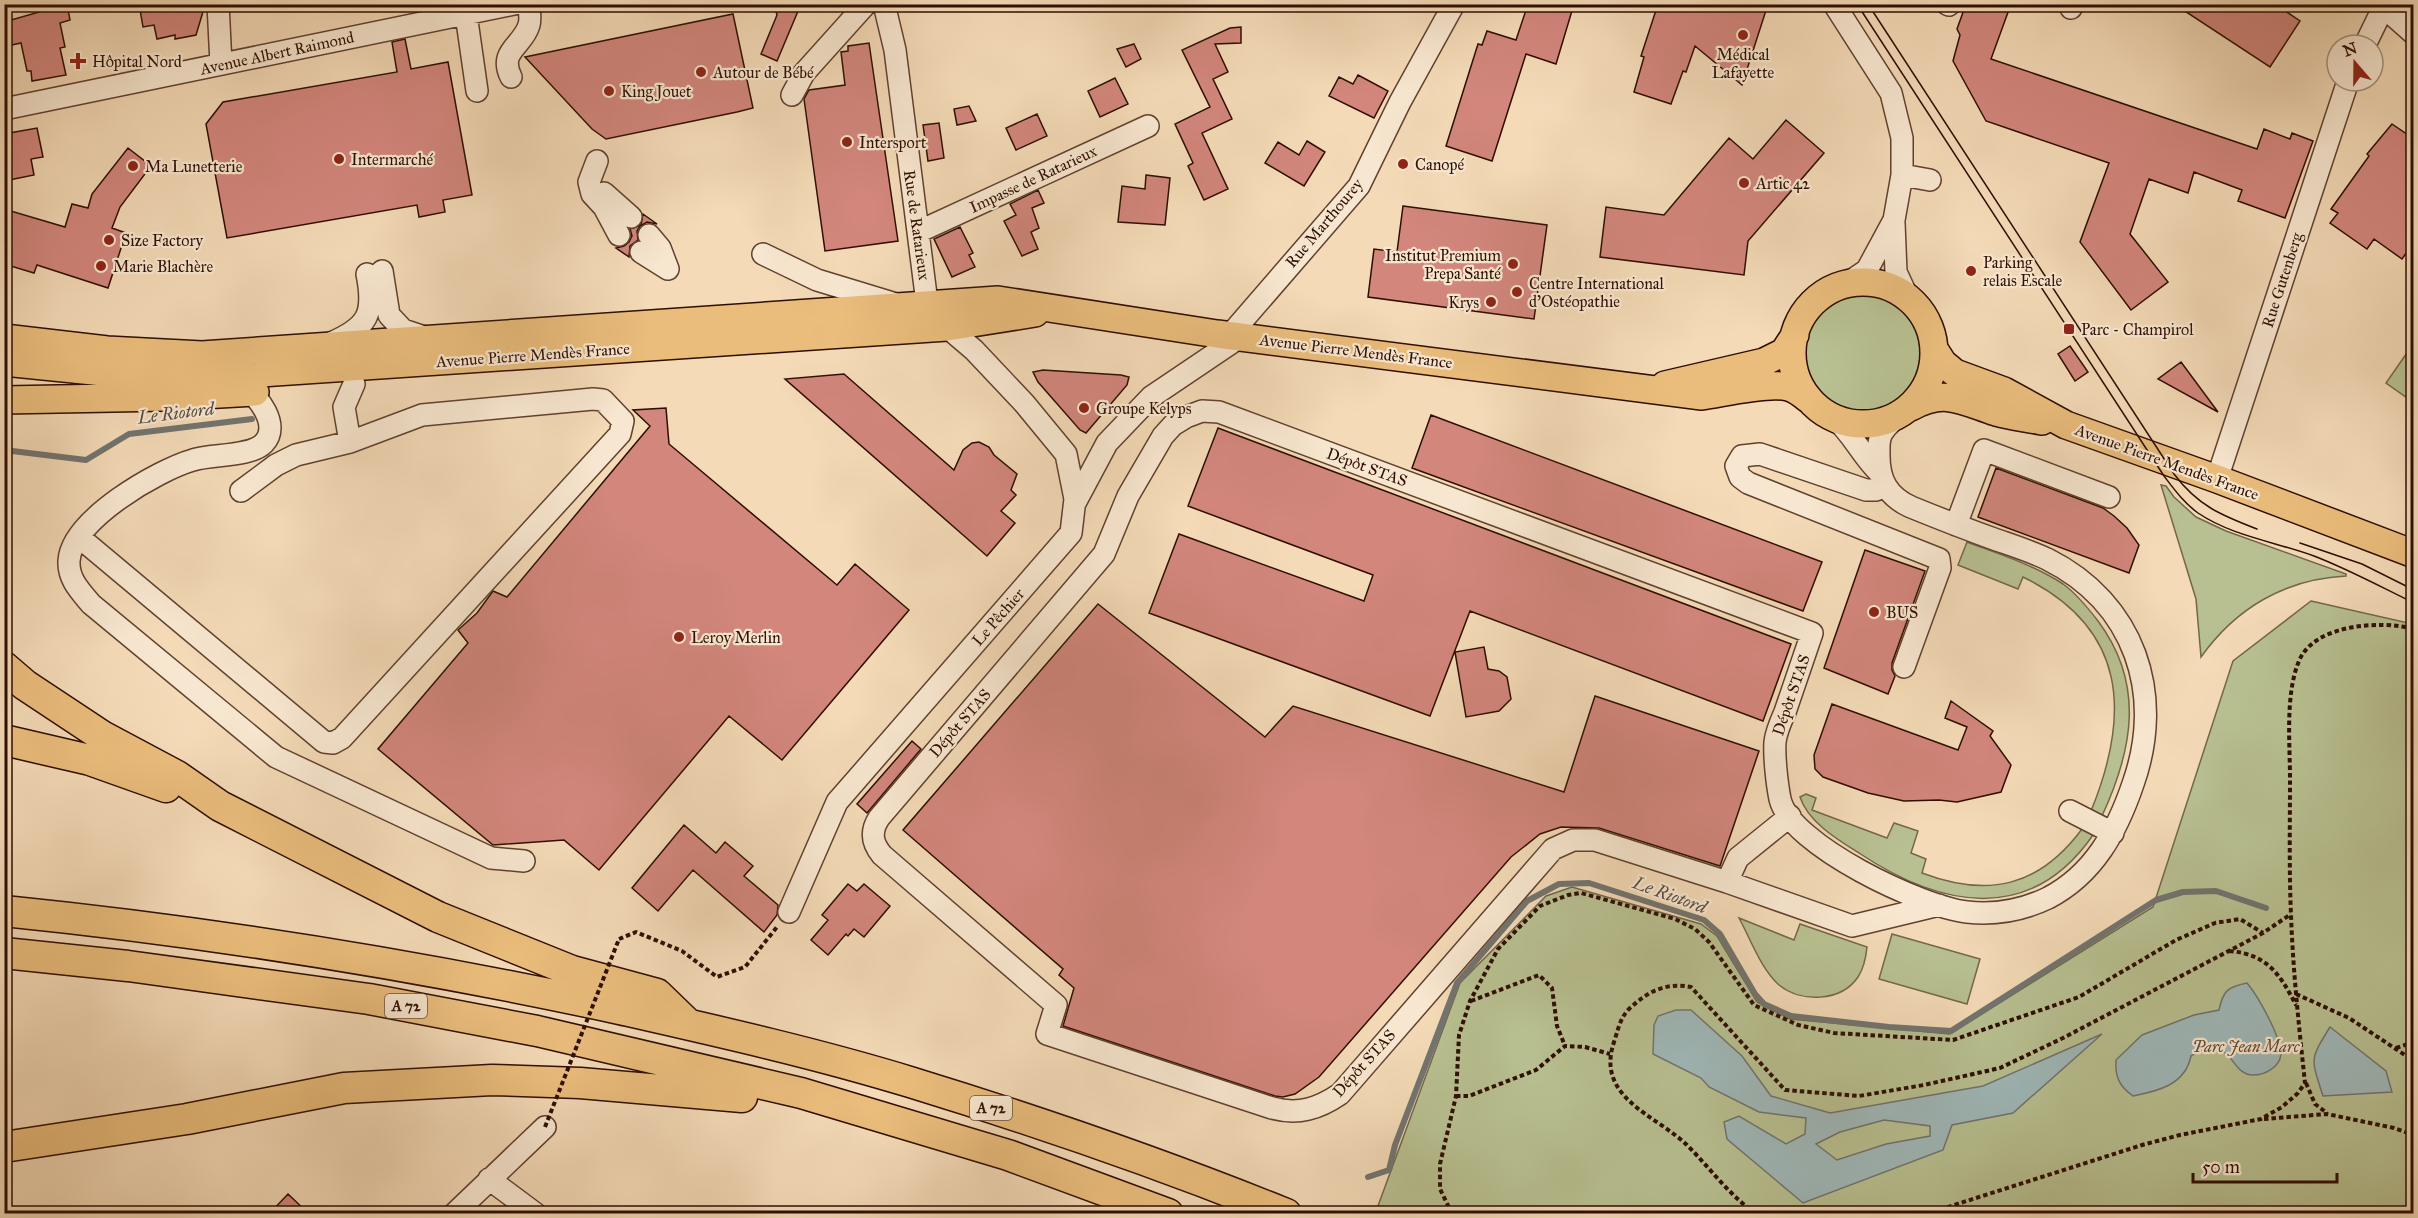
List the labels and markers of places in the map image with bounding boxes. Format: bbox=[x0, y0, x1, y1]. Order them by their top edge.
marker: Médical Lafayette bbox=[1736, 28, 1750, 42]
place label: Médical Lafayette bbox=[1712, 45, 1775, 82]
marker: Hôpital Nord bbox=[69, 52, 87, 70]
place label: Hôpital Nord bbox=[92, 52, 182, 71]
place label: Autour de Bébé bbox=[712, 63, 814, 82]
marker: Autour de Bébé bbox=[694, 65, 708, 79]
place label: King Jouet bbox=[621, 82, 692, 102]
marker: King Jouet bbox=[602, 84, 616, 98]
place label: Intersport bbox=[859, 133, 927, 152]
marker: Intersport bbox=[840, 135, 854, 149]
place label: Intermarché bbox=[351, 150, 434, 169]
marker: Intermarché bbox=[332, 152, 346, 166]
place label: Canopé bbox=[1415, 155, 1465, 174]
place label: Ma Lunetterie bbox=[145, 157, 243, 176]
marker: Canopé bbox=[1396, 157, 1410, 171]
marker: Ma Lunetterie bbox=[126, 159, 140, 173]
place label: Artic 42 bbox=[1755, 174, 1810, 193]
marker: Artic 42 bbox=[1737, 176, 1751, 190]
place label: Size Factory bbox=[121, 231, 203, 250]
marker: Size Factory bbox=[102, 233, 116, 247]
place label: Institut Premium Prepa Santé bbox=[1385, 246, 1502, 283]
place label: Parking relais Escale bbox=[1983, 253, 2062, 290]
place label: Marie Blachère bbox=[113, 257, 214, 276]
marker: Institut Premium Prepa Santé bbox=[1506, 257, 1520, 271]
marker: Marie Blachère bbox=[94, 259, 108, 273]
marker: Parking relais Escale bbox=[1964, 264, 1978, 278]
place label: Centre International d'Ostéopathie bbox=[1529, 274, 1665, 311]
marker: Centre International d'Ostéopathie bbox=[1510, 285, 1524, 299]
place label: Krys bbox=[1448, 293, 1479, 312]
marker: Krys bbox=[1484, 295, 1498, 309]
place label: Parc - Champirol bbox=[2081, 320, 2194, 339]
marker: Parc - Champirol bbox=[2062, 322, 2076, 336]
place label: Groupe Kelyps bbox=[1096, 399, 1192, 418]
marker: Groupe Kelyps bbox=[1077, 401, 1091, 415]
place label: BUS bbox=[1886, 603, 1918, 622]
marker: BUS bbox=[1867, 605, 1881, 619]
place label: Leroy Merlin bbox=[691, 628, 781, 647]
marker: Leroy Merlin bbox=[672, 630, 686, 644]

